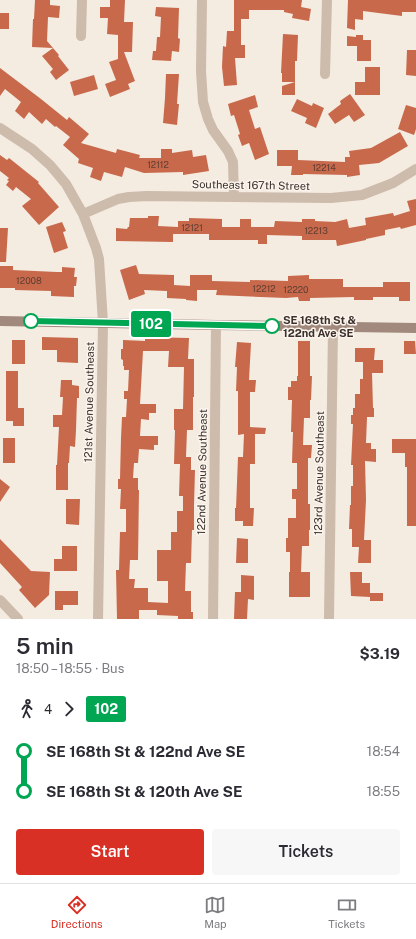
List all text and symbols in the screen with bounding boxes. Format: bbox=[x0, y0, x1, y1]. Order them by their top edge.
house number: 12112 bbox=[147, 159, 169, 170]
house number: 12214 bbox=[312, 162, 336, 173]
street label: Southeast 167th Street bbox=[192, 178, 310, 192]
house number: 12121 bbox=[181, 222, 203, 233]
house number: 12213 bbox=[304, 225, 328, 236]
house number: 12008 bbox=[16, 275, 42, 286]
house number: 12212 bbox=[252, 283, 276, 294]
house number: 12220 bbox=[283, 284, 309, 295]
line badge: 102 bbox=[128, 311, 174, 337]
unlabelled marker bbox=[23, 313, 39, 329]
place label: SE 168th St & 122nd Ave SE bbox=[283, 314, 356, 339]
text: 102 bbox=[139, 316, 163, 332]
marker: SE 168th St & 122nd Ave SE bbox=[264, 318, 280, 334]
street label: 121st Avenue Southeast bbox=[82, 342, 96, 462]
street label: 122nd Avenue Southeast bbox=[195, 409, 209, 535]
street label: 123rd Avenue Southeast bbox=[312, 411, 326, 535]
text: 5 min bbox=[16, 633, 74, 659]
text: $3.19 bbox=[359, 645, 400, 662]
text: 18:50 – 18:55 · Bus bbox=[16, 661, 124, 676]
icon: walk bbox=[16, 698, 38, 720]
icon: forward bbox=[58, 698, 80, 720]
text: 102 bbox=[94, 701, 118, 717]
text: 4 bbox=[44, 702, 52, 717]
text: SE 168th St & 122nd Ave SE bbox=[46, 743, 245, 760]
text: 18:54 bbox=[367, 744, 400, 759]
text: SE 168th St & 120th Ave SE bbox=[46, 783, 242, 800]
text: 18:55 bbox=[367, 784, 400, 799]
button: Start bbox=[16, 829, 204, 875]
button: Tickets bbox=[212, 829, 400, 875]
tab: Directions bbox=[51, 894, 103, 930]
tab: Map bbox=[204, 894, 227, 930]
tab: Tickets bbox=[328, 894, 365, 930]

